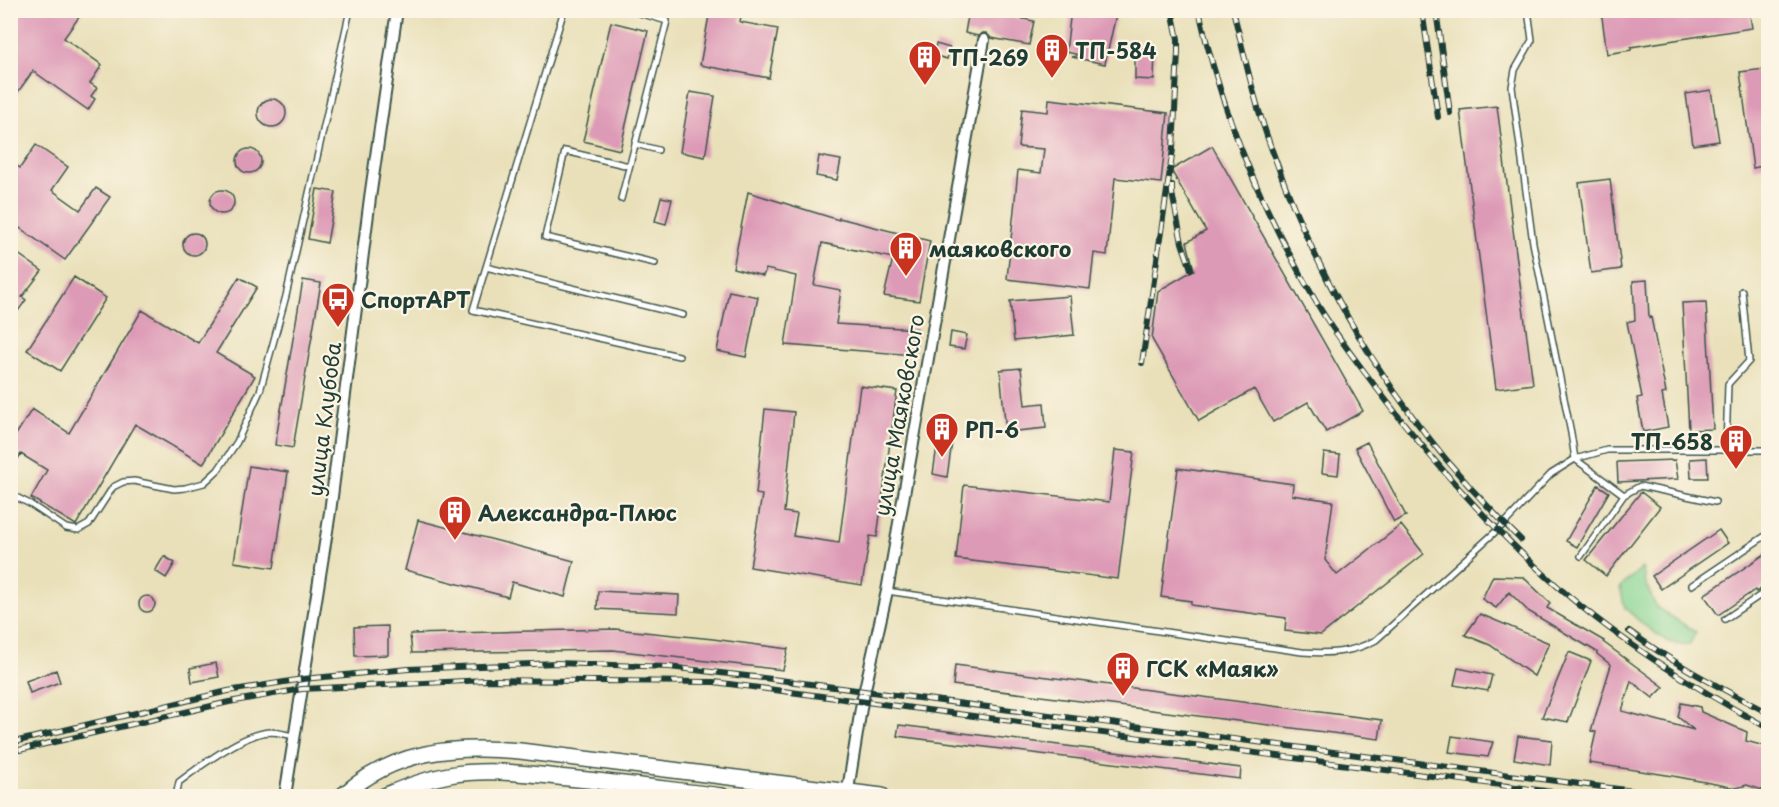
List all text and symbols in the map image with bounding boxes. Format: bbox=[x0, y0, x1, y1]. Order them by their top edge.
building icon: ТП-584 bbox=[1034, 32, 1070, 79]
place label: ТП-584 bbox=[1075, 34, 1157, 66]
building icon: ТП-269 bbox=[907, 39, 943, 86]
place label: ТП-269 bbox=[948, 41, 1028, 73]
building icon: маяковского bbox=[888, 230, 924, 277]
place label: маяковского bbox=[929, 232, 1071, 264]
bus stop icon: СпортАРТ bbox=[320, 281, 356, 328]
place label: СпортАРТ bbox=[361, 283, 471, 315]
street label: улица Маяковского bbox=[864, 311, 932, 519]
street label: улица Клубова bbox=[298, 340, 348, 498]
building icon: РП-6 bbox=[924, 411, 960, 458]
place label: РП-6 bbox=[965, 413, 1019, 445]
building icon: ТП-658 bbox=[1718, 423, 1754, 470]
place label: ТП-658 bbox=[1631, 425, 1713, 457]
building icon: Александра-Плюс bbox=[437, 494, 473, 541]
place label: Александра-Плюс bbox=[478, 496, 677, 528]
building icon: ГСК «Маяк» bbox=[1105, 650, 1141, 697]
place label: ГСК «Маяк» bbox=[1146, 652, 1279, 684]

